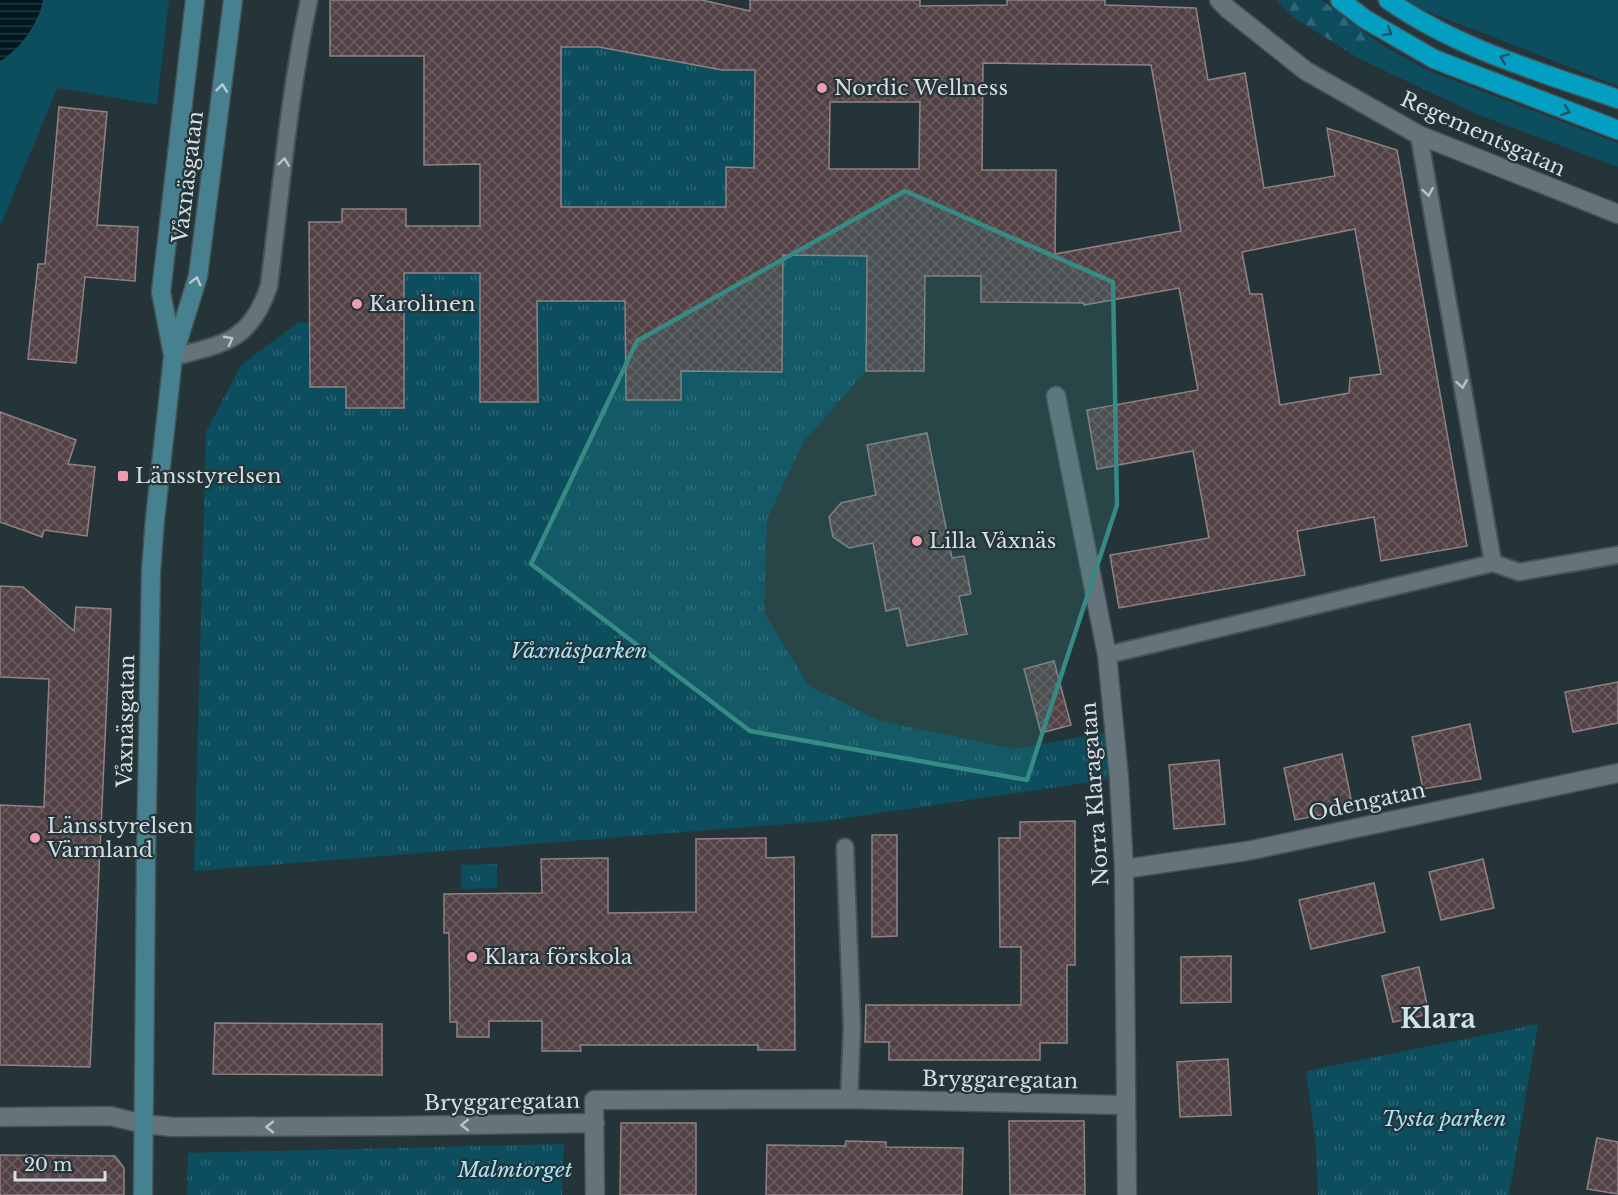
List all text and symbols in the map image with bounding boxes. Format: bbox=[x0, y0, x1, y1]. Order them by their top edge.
one-way arrow bbox=[1382, 25, 1392, 37]
one-way arrow bbox=[1499, 52, 1510, 65]
place label: Nordic Wellness bbox=[834, 75, 1008, 101]
marker: Nordic Wellness bbox=[815, 81, 829, 95]
one-way arrow bbox=[215, 83, 227, 92]
street label: Regementsgatan bbox=[1397, 86, 1569, 182]
one-way arrow bbox=[1560, 104, 1571, 116]
street label: Våxnäsgatan bbox=[167, 110, 209, 245]
one-way arrow bbox=[277, 157, 290, 166]
one-way arrow bbox=[1422, 188, 1434, 197]
one-way arrow bbox=[189, 276, 201, 287]
place label: Karolinen bbox=[369, 291, 475, 317]
marker: Karolinen bbox=[350, 297, 364, 311]
one-way arrow bbox=[223, 336, 233, 347]
one-way arrow bbox=[1455, 379, 1468, 389]
place label: Länsstyrelsen bbox=[135, 463, 281, 489]
marker: Länsstyrelsen bbox=[116, 469, 130, 483]
place label: Lilla Våxnäs bbox=[929, 528, 1056, 554]
marker: Lilla Våxnäs bbox=[910, 534, 924, 548]
park label: Våxnäsparken bbox=[510, 638, 648, 664]
street label: Våxnäsgatan bbox=[112, 654, 140, 789]
street label: Norra Klaragatan bbox=[1076, 701, 1114, 887]
street label: Odengatan bbox=[1306, 777, 1428, 827]
place label: Länsstyrelsen Värmland bbox=[46, 813, 193, 863]
marker: Länsstyrelsen Värmland bbox=[28, 831, 42, 845]
place label: Klara förskola bbox=[484, 944, 633, 970]
marker: Klara förskola bbox=[465, 950, 479, 964]
district label: Klara bbox=[1400, 1002, 1477, 1035]
street label: Bryggaregatan bbox=[922, 1066, 1078, 1094]
street label: Bryggaregatan bbox=[424, 1088, 580, 1116]
park label: Tysta parken bbox=[1382, 1106, 1506, 1132]
one-way arrow bbox=[461, 1119, 470, 1131]
one-way arrow bbox=[266, 1121, 275, 1133]
scale bar bbox=[15, 1144, 105, 1182]
text: 20 m bbox=[24, 1154, 72, 1176]
park label: Malmtorget bbox=[457, 1157, 573, 1183]

